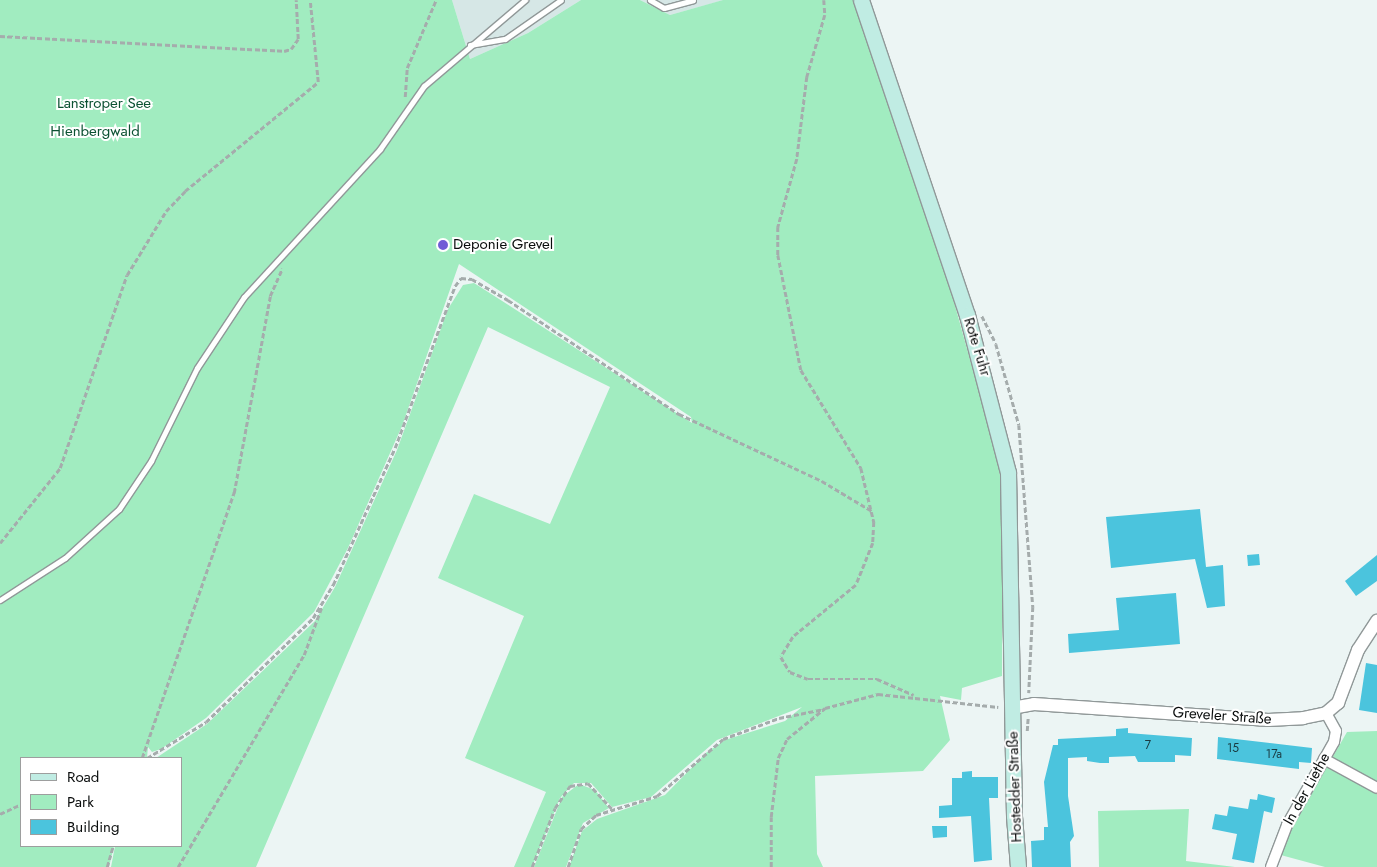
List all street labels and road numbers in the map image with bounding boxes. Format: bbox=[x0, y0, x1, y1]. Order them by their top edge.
street label: Rote Fuhr bbox=[960, 315, 994, 379]
street label: Greveler Straße bbox=[1172, 704, 1272, 728]
street label: Hostedder Straße bbox=[1004, 731, 1026, 843]
street label: In der Liethe bbox=[1280, 750, 1334, 828]

